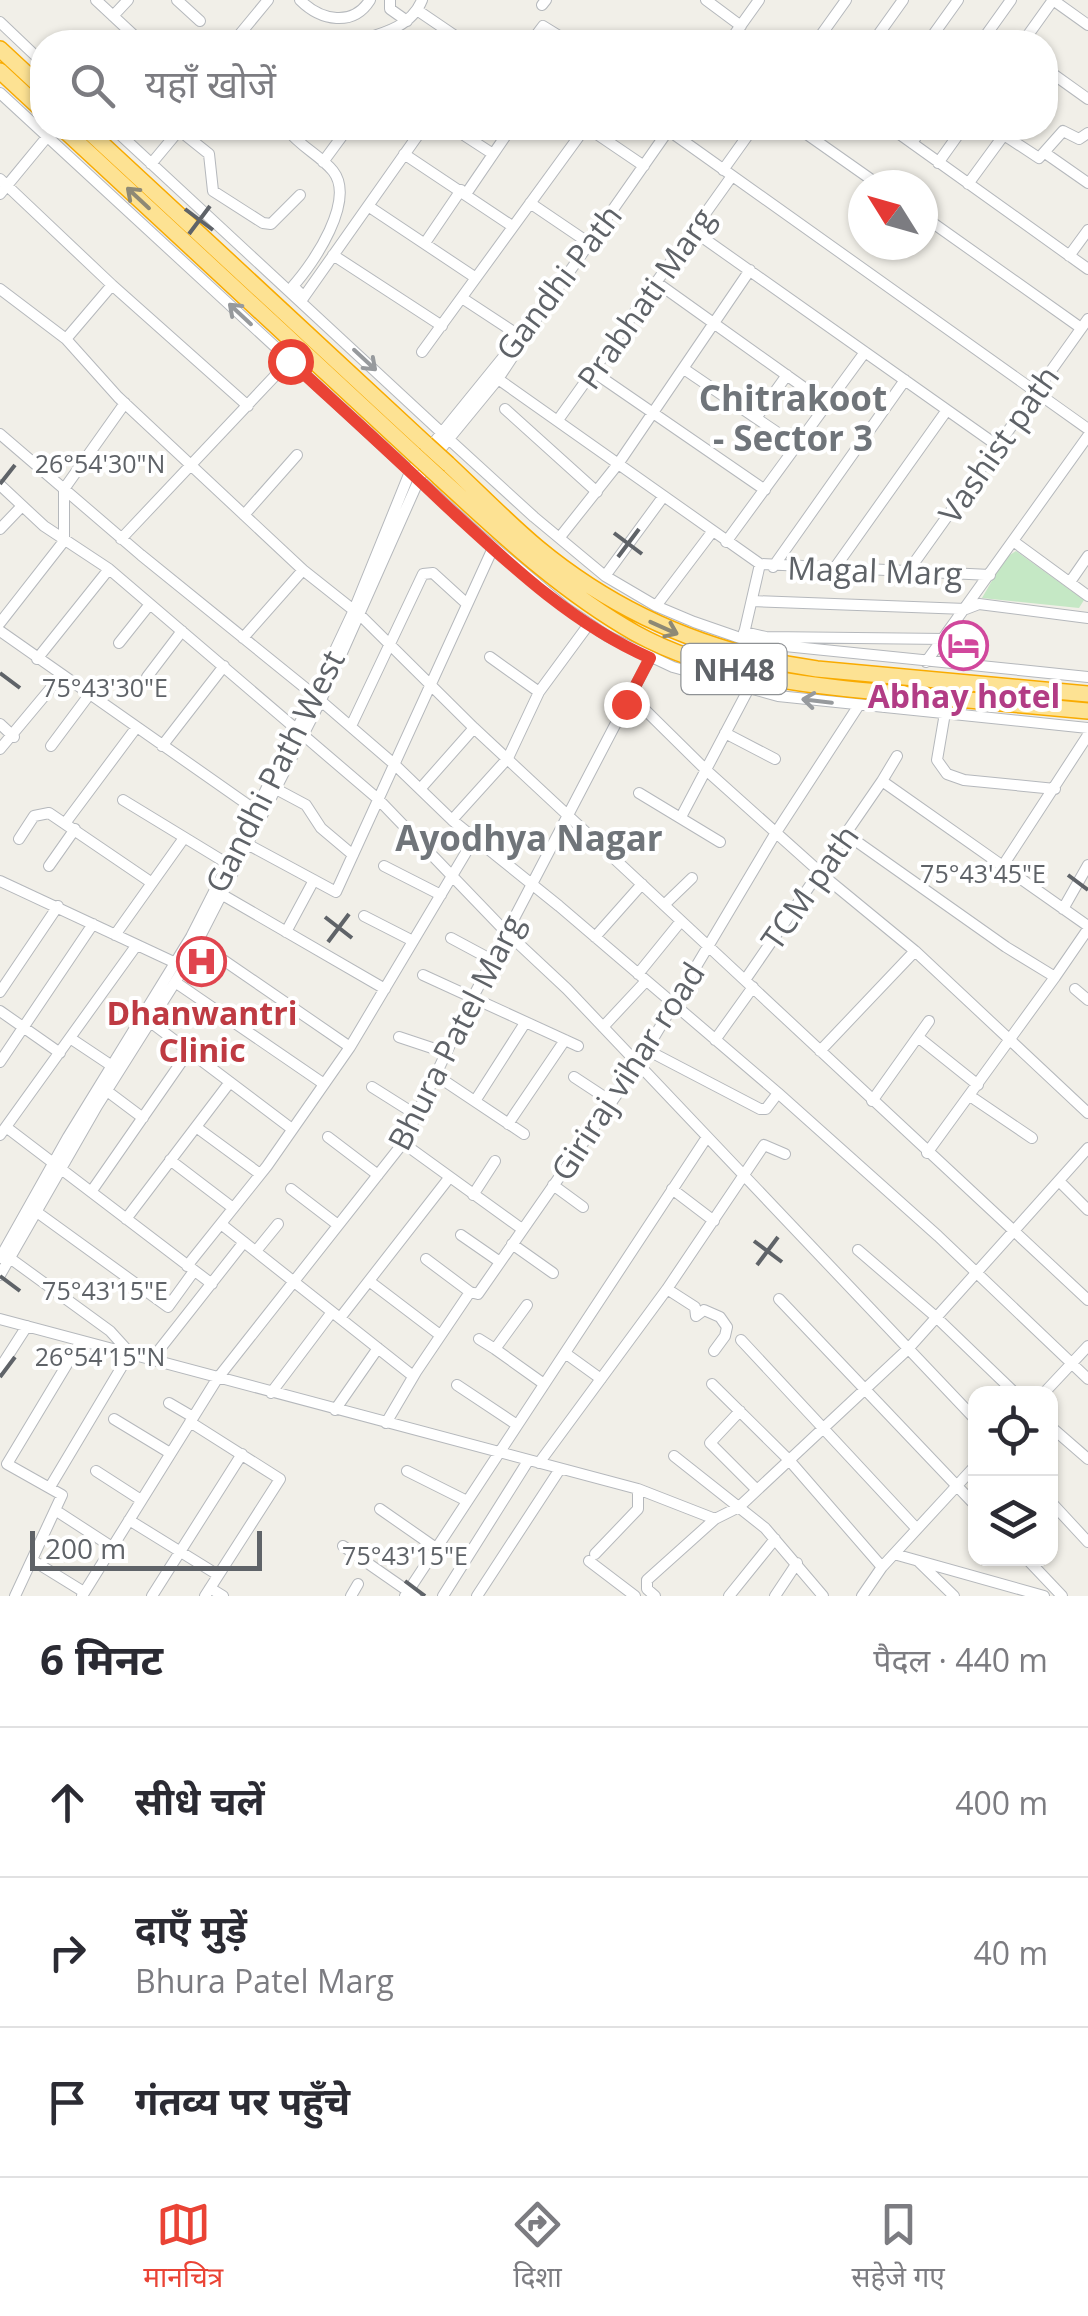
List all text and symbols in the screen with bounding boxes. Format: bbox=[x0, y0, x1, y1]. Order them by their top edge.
search box bbox=[30, 30, 1058, 140]
text: यहाँ खोजें bbox=[145, 57, 276, 109]
icon: search bbox=[65, 58, 120, 113]
north arrow bbox=[848, 170, 938, 260]
one-way arrow bbox=[126, 187, 151, 210]
street label: Gandhi Path bbox=[485, 195, 631, 369]
street label: Prabhati Marg bbox=[567, 199, 723, 397]
one-way arrow bbox=[228, 303, 253, 326]
route start bbox=[268, 339, 314, 385]
one-way arrow bbox=[352, 348, 376, 372]
street label: Vashist path bbox=[928, 357, 1068, 531]
district label: Chitrakoot - Sector 3 bbox=[699, 374, 887, 461]
text: 26°54'30"N bbox=[35, 446, 165, 480]
street label: Magal Marg bbox=[787, 545, 963, 595]
hotel icon: Abhay hotel bbox=[938, 619, 990, 671]
one-way arrow bbox=[648, 620, 679, 638]
street label: Gandhi Path West bbox=[194, 642, 354, 900]
road number: NH48 bbox=[682, 644, 786, 694]
text: 75°43'30"E bbox=[42, 670, 168, 704]
place label: Abhay hotel bbox=[868, 674, 1060, 717]
route end bbox=[604, 682, 650, 728]
one-way arrow bbox=[801, 691, 833, 710]
district label: Ayodhya Nagar bbox=[395, 814, 663, 861]
street label: TCM path bbox=[750, 816, 868, 958]
text: 75°43'45"E bbox=[920, 856, 1046, 890]
street label: Bhura Patel Marg bbox=[377, 907, 533, 1157]
hospital icon: Dhanwantri Clinic bbox=[176, 936, 228, 988]
street label: Giriraj vihar road bbox=[540, 953, 714, 1189]
place label: Dhanwantri Clinic bbox=[106, 991, 298, 1071]
text: 75°43'15"E bbox=[42, 1273, 168, 1307]
text: 26°54'15"N bbox=[35, 1339, 165, 1373]
map controls bbox=[968, 1386, 1058, 1566]
button: locate bbox=[968, 1386, 1058, 1476]
button: layers bbox=[968, 1476, 1058, 1566]
scale bar bbox=[30, 1526, 262, 1570]
text: 200 m bbox=[45, 1529, 126, 1567]
text: 75°43'15"E bbox=[342, 1538, 468, 1572]
text: 6 मिनट bbox=[40, 1630, 163, 1687]
text: पैदल · 440 m bbox=[873, 1638, 1048, 1681]
text: सीधे चलें bbox=[135, 1774, 265, 1826]
icon: ahead bbox=[40, 1775, 95, 1830]
text: 400 m bbox=[955, 1781, 1048, 1824]
text: दाएँ मुड़ें bbox=[135, 1902, 247, 1954]
icon: right bbox=[40, 1925, 95, 1980]
text: 40 m bbox=[973, 1931, 1048, 1974]
text: Bhura Patel Marg bbox=[135, 1959, 394, 2002]
text: गंतव्य पर पहुँचे bbox=[135, 2074, 350, 2126]
icon: arrive bbox=[40, 2075, 95, 2130]
tab: मानचित्र bbox=[143, 2197, 223, 2298]
tab: दिशा bbox=[510, 2197, 565, 2298]
tab: सहेजे गए bbox=[852, 2197, 945, 2298]

